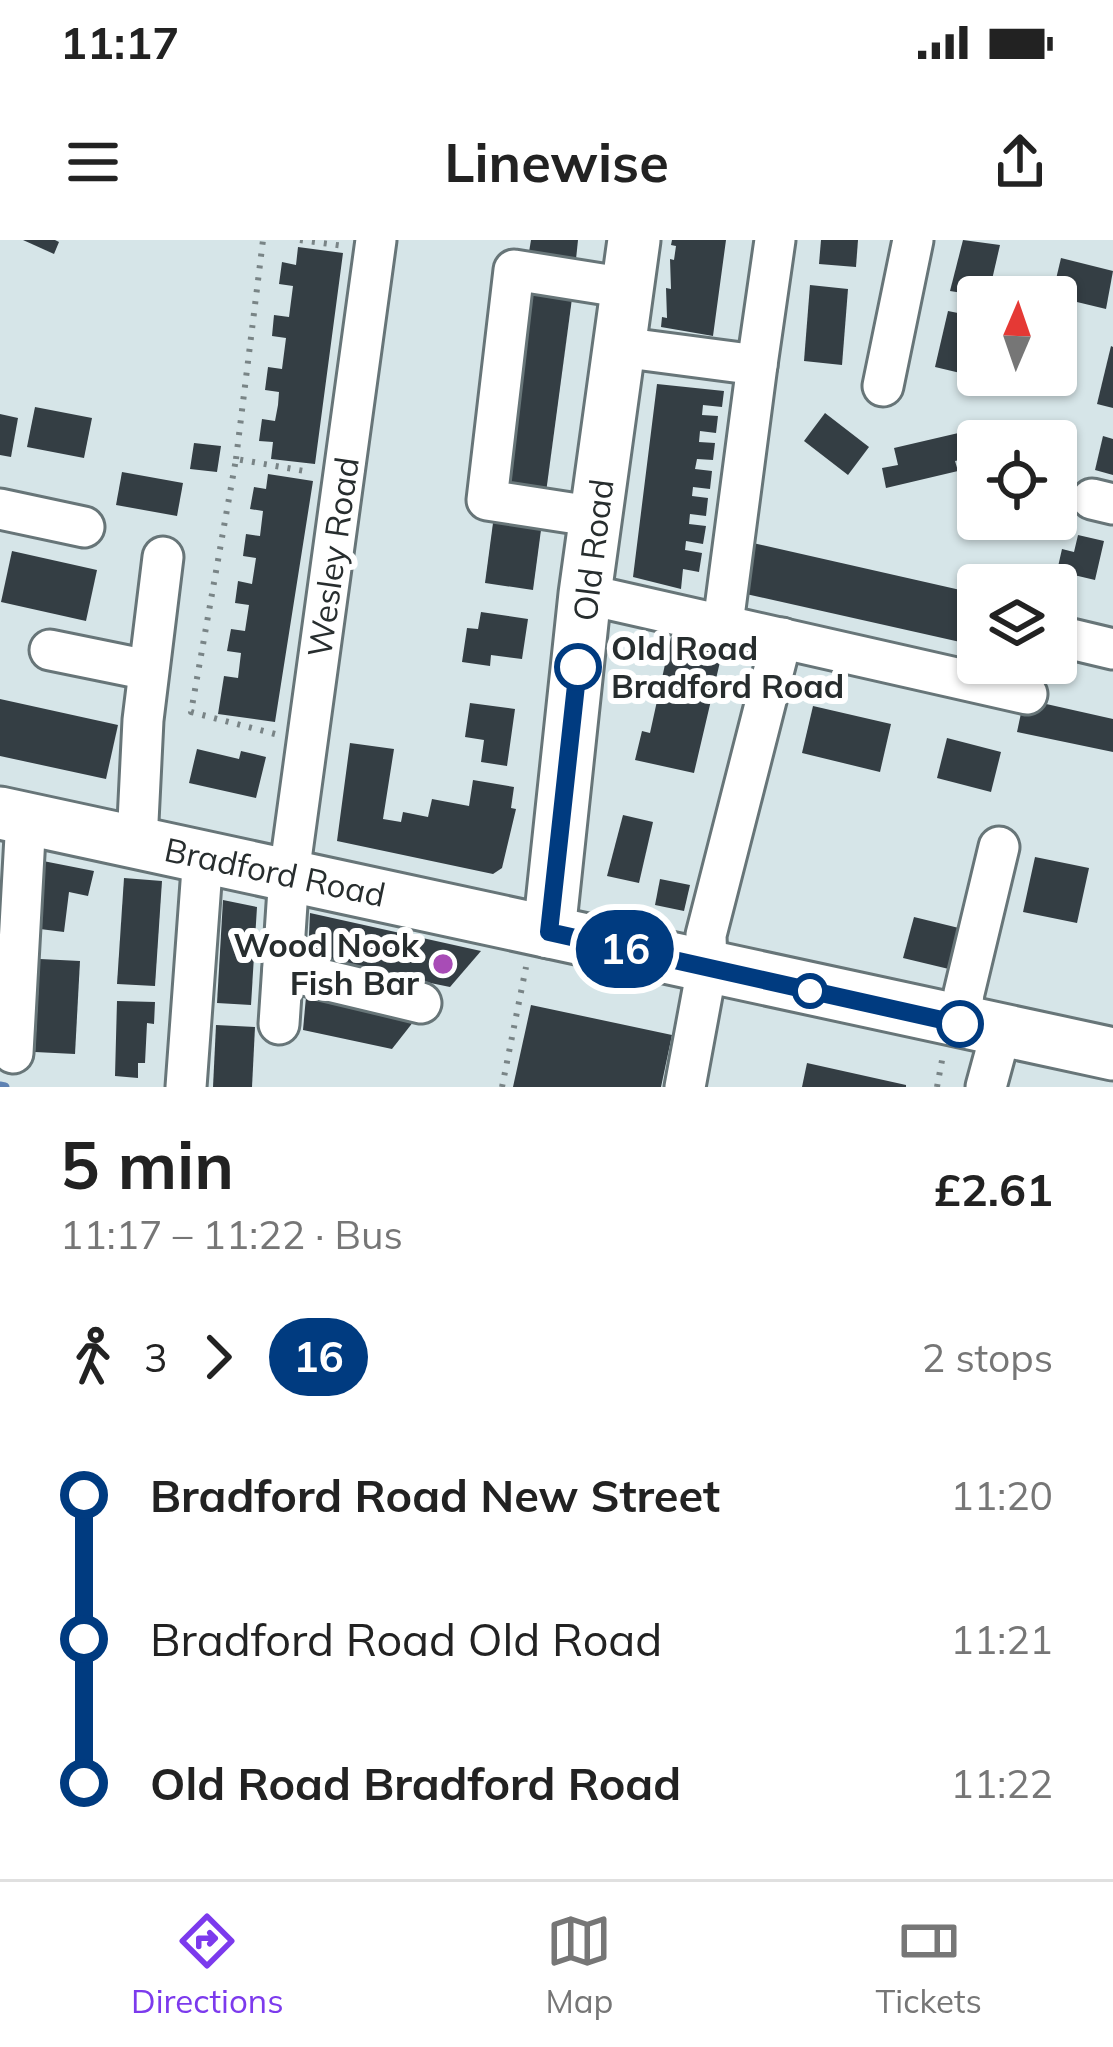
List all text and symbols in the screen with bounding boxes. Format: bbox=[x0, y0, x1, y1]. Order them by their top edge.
text: 11:17 bbox=[60, 14, 179, 70]
text: Linewise bbox=[444, 128, 669, 196]
icon: menu bbox=[60, 129, 126, 195]
icon: share bbox=[987, 129, 1053, 195]
north arrow bbox=[957, 276, 1077, 396]
map controls bbox=[957, 276, 1077, 684]
button: locate bbox=[957, 420, 1077, 540]
street label: Wesley Road bbox=[298, 454, 367, 660]
street label: Old Road bbox=[563, 477, 622, 623]
button: layers bbox=[957, 564, 1077, 684]
place label: Old Road Bradford Road bbox=[611, 627, 844, 706]
marker: Old Road Bradford Road bbox=[556, 645, 600, 689]
street label: Bradford Road bbox=[161, 828, 389, 915]
line badge: 16 bbox=[571, 910, 679, 988]
text: 16 bbox=[600, 922, 650, 975]
place label: Wood Nook Fish Bar bbox=[233, 924, 420, 1003]
marker: Wood Nook Fish Bar bbox=[430, 951, 456, 977]
unlabelled marker bbox=[794, 975, 826, 1007]
unlabelled marker bbox=[938, 1002, 982, 1046]
text: 5 min bbox=[60, 1123, 234, 1206]
text: £2.61 bbox=[934, 1161, 1053, 1217]
text: 11:17 – 11:22 · Bus bbox=[60, 1210, 403, 1259]
icon: walk bbox=[60, 1324, 126, 1390]
icon: forward bbox=[185, 1324, 251, 1390]
text: 16 bbox=[293, 1330, 344, 1383]
text: 3 bbox=[144, 1333, 167, 1382]
text: 2 stops bbox=[922, 1333, 1053, 1382]
text: Bradford Road New Street bbox=[150, 1467, 720, 1523]
text: 11:20 bbox=[951, 1471, 1053, 1520]
text: Bradford Road Old Road bbox=[150, 1611, 662, 1667]
text: 11:21 bbox=[951, 1615, 1053, 1664]
text: Old Road Bradford Road bbox=[150, 1755, 681, 1811]
text: 11:22 bbox=[951, 1759, 1053, 1808]
tab: Directions bbox=[131, 1908, 284, 2021]
tab: Map bbox=[546, 1908, 613, 2021]
tab: Tickets bbox=[875, 1908, 982, 2021]

